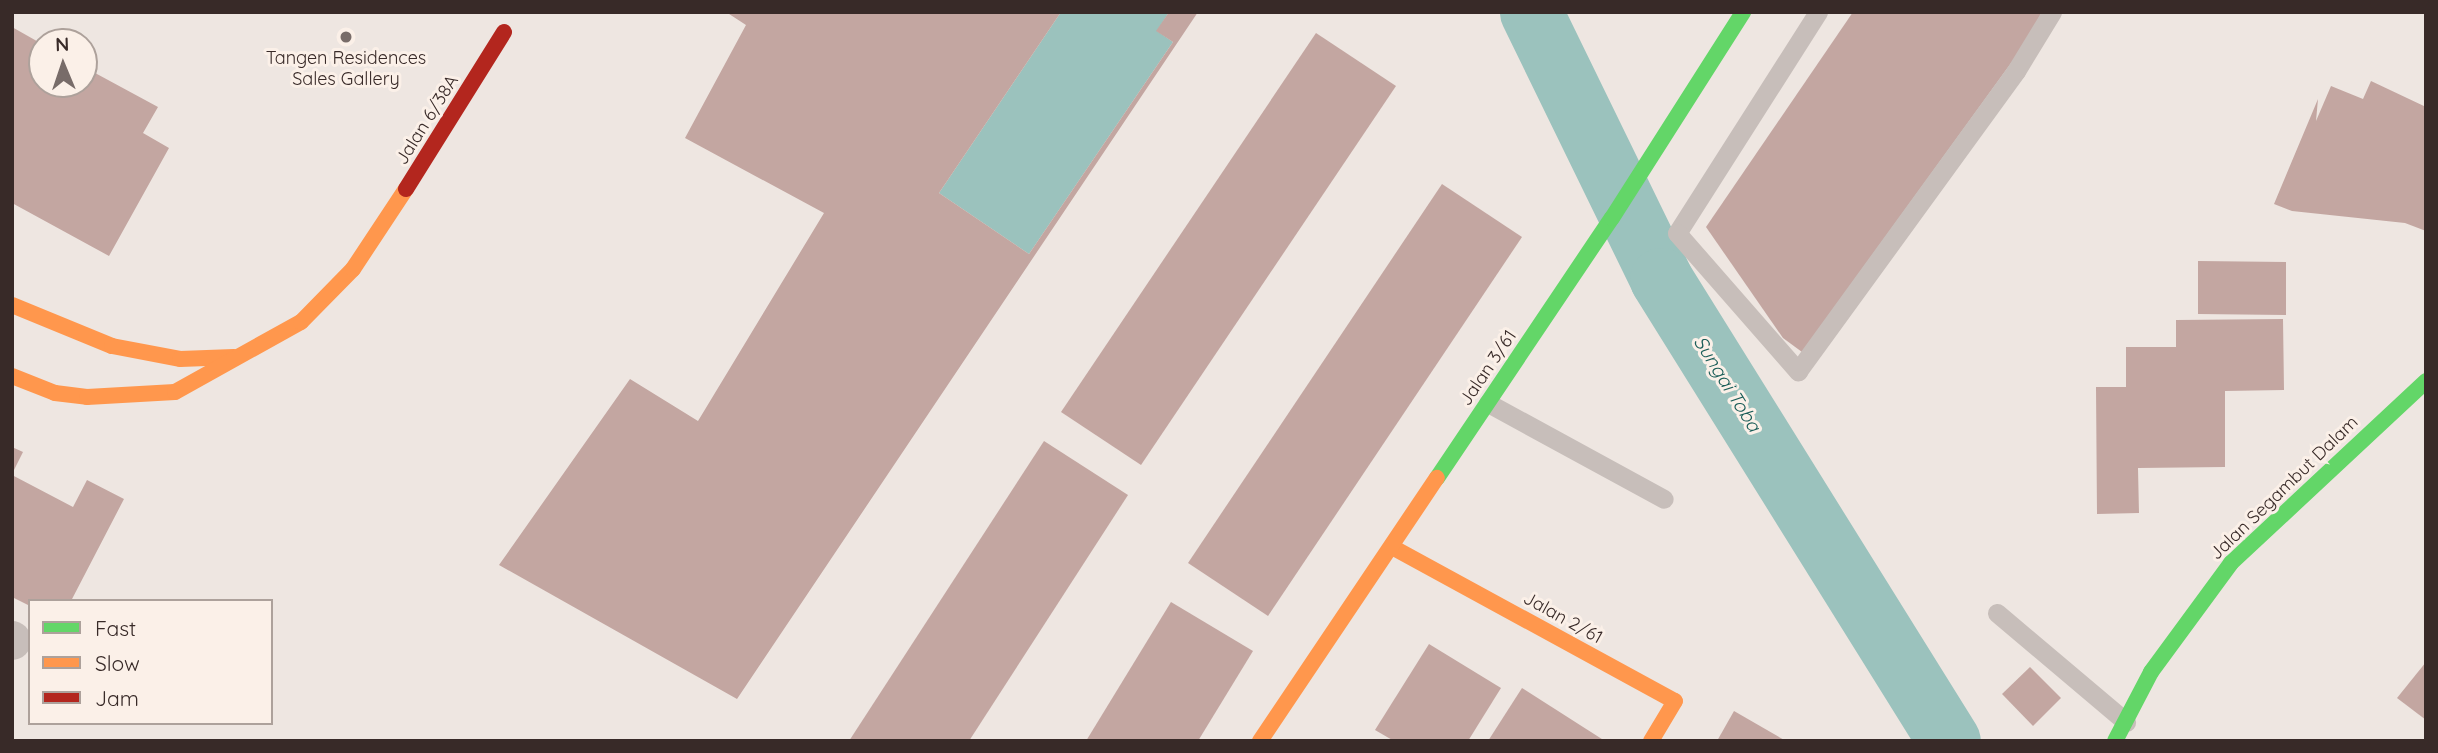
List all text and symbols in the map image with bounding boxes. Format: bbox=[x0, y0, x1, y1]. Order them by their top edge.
north arrow bbox=[28, 28, 98, 98]
marker: Tangen Residences Sales Gallery bbox=[338, 29, 354, 45]
text: N bbox=[55, 32, 70, 56]
place label: Tangen Residences Sales Gallery bbox=[266, 48, 426, 90]
street label: Jalan 6/38A bbox=[391, 71, 463, 169]
street label: Jalan 3/61 bbox=[1455, 326, 1521, 410]
water label: Sungai Toba bbox=[1689, 332, 1765, 436]
street label: Jalan Segambut Dalam bbox=[2205, 412, 2363, 564]
street label: Jalan 2/61 bbox=[1520, 587, 1606, 649]
legend bbox=[28, 599, 273, 725]
text: Fast bbox=[95, 615, 136, 641]
text: Slow bbox=[95, 650, 140, 676]
text: Jam bbox=[95, 685, 139, 711]

